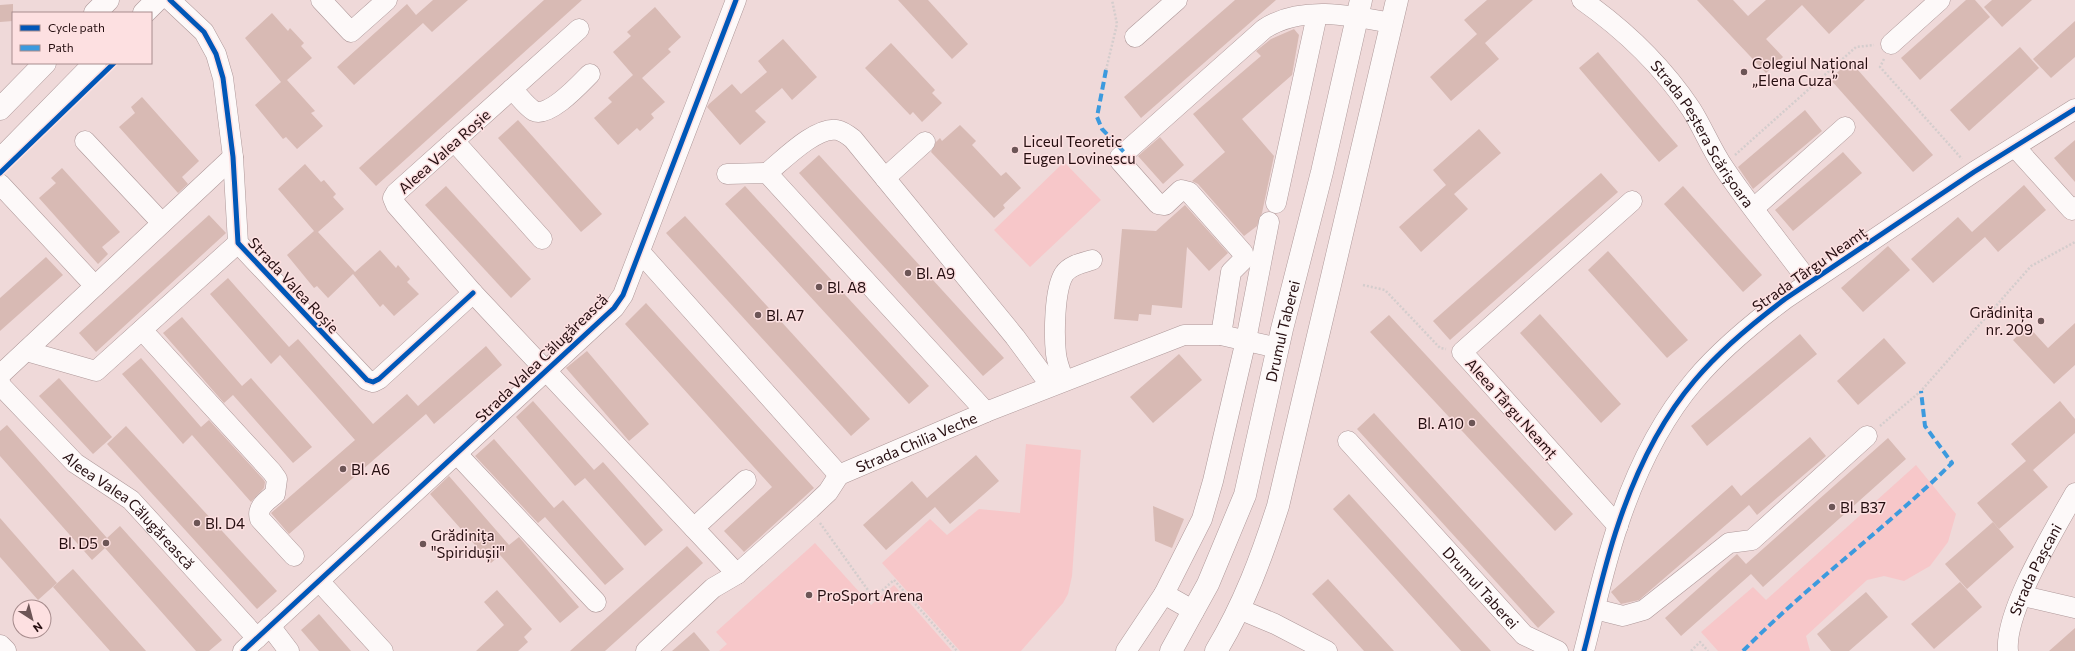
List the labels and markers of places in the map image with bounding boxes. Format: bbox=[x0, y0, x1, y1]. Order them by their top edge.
place label: Colegiul Național „Elena Cuza” bbox=[1752, 54, 1868, 89]
marker: Colegiul Național „Elena Cuza” bbox=[1739, 67, 1749, 77]
place label: Liceul Teoretic Eugen Lovinescu bbox=[1023, 132, 1136, 167]
marker: Liceul Teoretic Eugen Lovinescu bbox=[1010, 145, 1020, 155]
place label: Bl. A9 bbox=[916, 264, 955, 282]
marker: Bl. A9 bbox=[903, 268, 913, 278]
place label: Bl. A8 bbox=[827, 278, 866, 296]
marker: Bl. A8 bbox=[814, 282, 824, 292]
place label: Grădinița nr. 209 bbox=[1969, 303, 2033, 338]
place label: Bl. A7 bbox=[766, 306, 804, 324]
marker: Bl. A7 bbox=[753, 310, 763, 320]
marker: Grădinița nr. 209 bbox=[2036, 316, 2046, 326]
place label: Bl. A10 bbox=[1418, 414, 1464, 432]
marker: Bl. A10 bbox=[1467, 418, 1477, 428]
place label: Bl. A6 bbox=[351, 460, 390, 478]
marker: Bl. A6 bbox=[338, 464, 348, 474]
place label: Bl. B37 bbox=[1840, 498, 1886, 516]
marker: Bl. B37 bbox=[1827, 502, 1837, 512]
place label: Bl. D4 bbox=[205, 514, 245, 532]
marker: Bl. D4 bbox=[192, 518, 202, 528]
place label: Grădiniţa "Spiridușii" bbox=[431, 526, 505, 563]
place label: Bl. D5 bbox=[58, 534, 98, 552]
marker: Bl. D5 bbox=[101, 538, 111, 548]
marker: Grădiniţa "Spiridușii" bbox=[418, 539, 428, 549]
place label: ProSport Arena bbox=[817, 586, 923, 604]
marker: ProSport Arena bbox=[804, 590, 814, 600]

